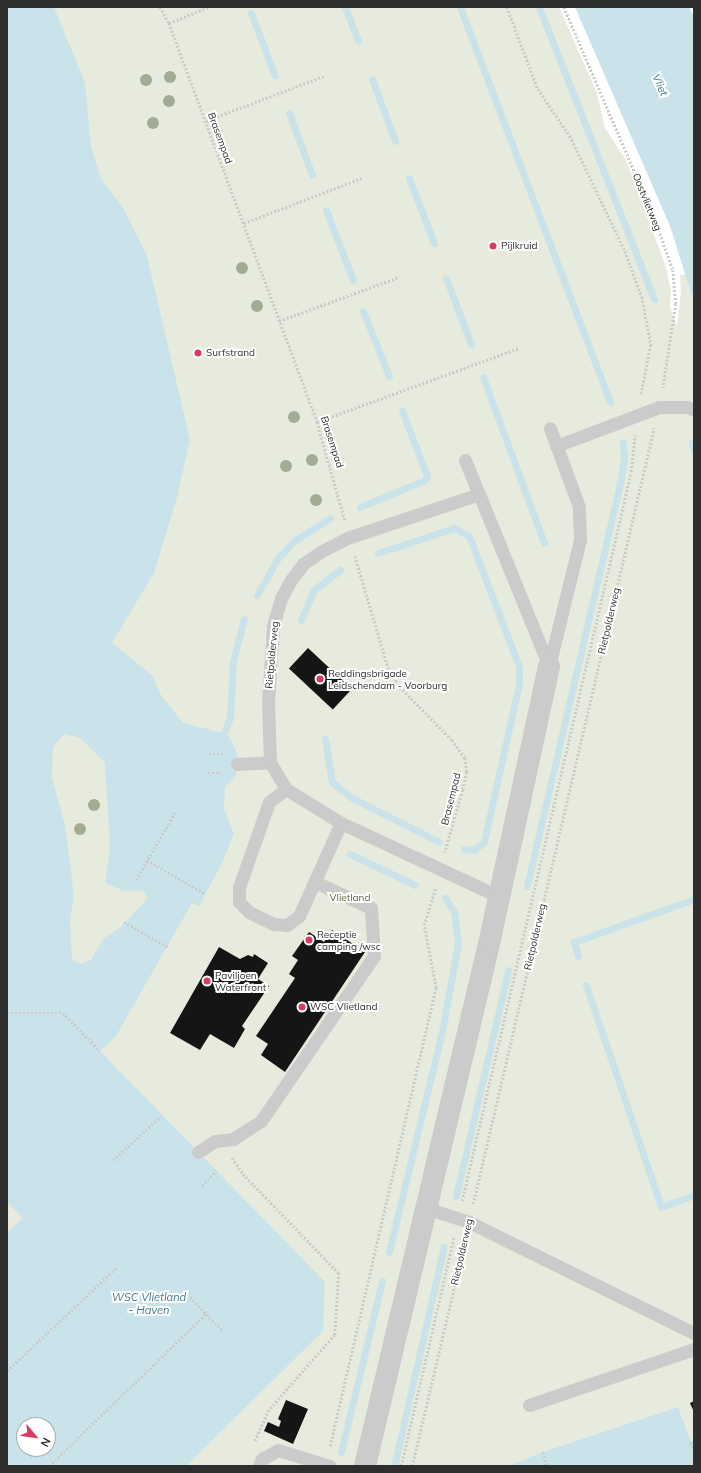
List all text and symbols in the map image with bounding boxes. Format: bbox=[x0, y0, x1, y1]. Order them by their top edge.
water label: Vliet bbox=[649, 72, 671, 98]
street label: Brasempad bbox=[205, 111, 235, 165]
street label: Oostvlietweg bbox=[630, 171, 664, 233]
place label: Pijlkruid bbox=[501, 240, 538, 252]
marker: Pijlkruid bbox=[488, 241, 498, 251]
place label: Surfstrand bbox=[206, 347, 255, 359]
marker: Surfstrand bbox=[193, 348, 203, 358]
street label: Brasempad bbox=[318, 415, 346, 469]
street label: Rietpolderweg bbox=[596, 587, 622, 655]
street label: Rietpolderweg bbox=[263, 621, 281, 689]
place label: Reddingsbrigade Leidschendam - Voorburg bbox=[328, 667, 447, 690]
marker: Reddingsbrigade Leidschendam - Voorburg bbox=[315, 674, 325, 684]
street label: Brasempad bbox=[439, 772, 463, 826]
park label: Vlietland bbox=[330, 892, 370, 904]
street label: Rietpolderweg bbox=[522, 903, 548, 971]
place label: Receptie camping /wsc bbox=[317, 928, 381, 952]
marker: Receptie camping /wsc bbox=[304, 935, 314, 945]
place label: Paviljoen Waterfront bbox=[215, 969, 266, 992]
marker: Paviljoen Waterfront bbox=[202, 976, 212, 986]
place label: WSC Vlietland bbox=[310, 1001, 378, 1013]
marker: WSC Vlietland bbox=[297, 1002, 307, 1012]
street label: Rietpolderweg bbox=[449, 1218, 475, 1286]
water label: WSC Vlietland - Haven bbox=[112, 1291, 186, 1317]
north arrow bbox=[16, 1417, 56, 1457]
text: N bbox=[37, 1435, 54, 1449]

